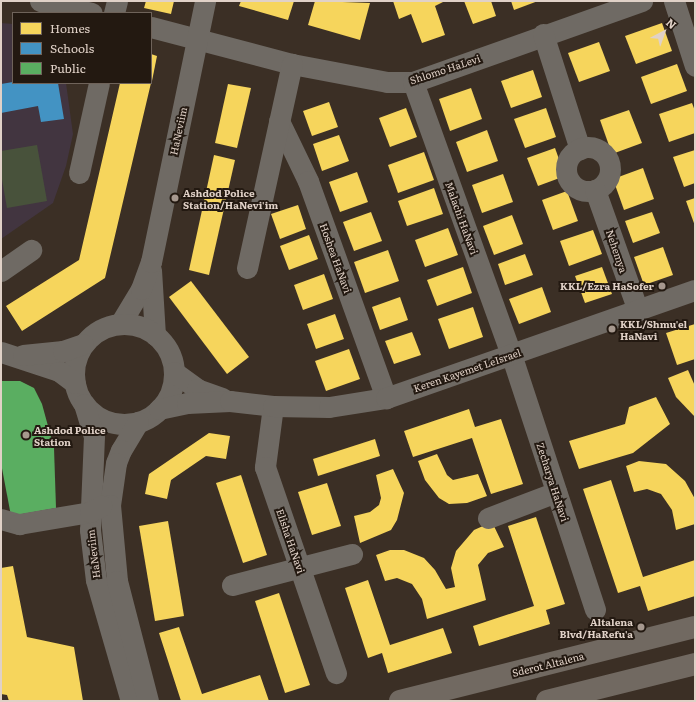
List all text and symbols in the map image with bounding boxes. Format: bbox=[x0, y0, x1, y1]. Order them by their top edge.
legend bbox=[12, 12, 152, 84]
north arrow bbox=[644, 12, 684, 52]
text: N bbox=[663, 14, 681, 32]
text: Homes bbox=[50, 19, 90, 37]
text: Schools bbox=[50, 39, 94, 57]
street label: Shlomo HaLevi bbox=[408, 52, 482, 86]
text: Public bbox=[50, 59, 86, 77]
street label: HaNeviim bbox=[167, 106, 189, 156]
street label: Malachi HaNavi bbox=[443, 180, 481, 256]
place label: Ashdod Police Station/HaNevi'im bbox=[183, 186, 278, 210]
marker: Ashdod Police Station/HaNevi'im bbox=[170, 193, 180, 203]
street label: Hoshea HaNavi bbox=[318, 221, 354, 295]
street label: Nehemya bbox=[604, 228, 630, 274]
place label: KKL/Ezra HaSofer bbox=[560, 280, 654, 292]
marker: KKL/Ezra HaSofer bbox=[657, 281, 667, 291]
place label: KKL/Shmu'el HaNavi bbox=[620, 317, 687, 340]
marker: KKL/Shmu'el HaNavi bbox=[607, 324, 617, 334]
street label: Keren Kayemet LeIsrael bbox=[412, 346, 522, 394]
place label: Ashdod Police Station bbox=[34, 423, 106, 446]
marker: Ashdod Police Station bbox=[21, 430, 31, 440]
street label: Zecharya HaNavi bbox=[535, 441, 571, 523]
street label: Elisha HaNavi bbox=[274, 507, 308, 575]
street label: HaNeviim bbox=[84, 529, 102, 579]
place label: Altalena Blvd/HaRefu'a bbox=[560, 615, 633, 638]
marker: Altalena Blvd/HaRefu'a bbox=[636, 622, 646, 632]
street label: Sderot Altalena bbox=[511, 649, 585, 679]

